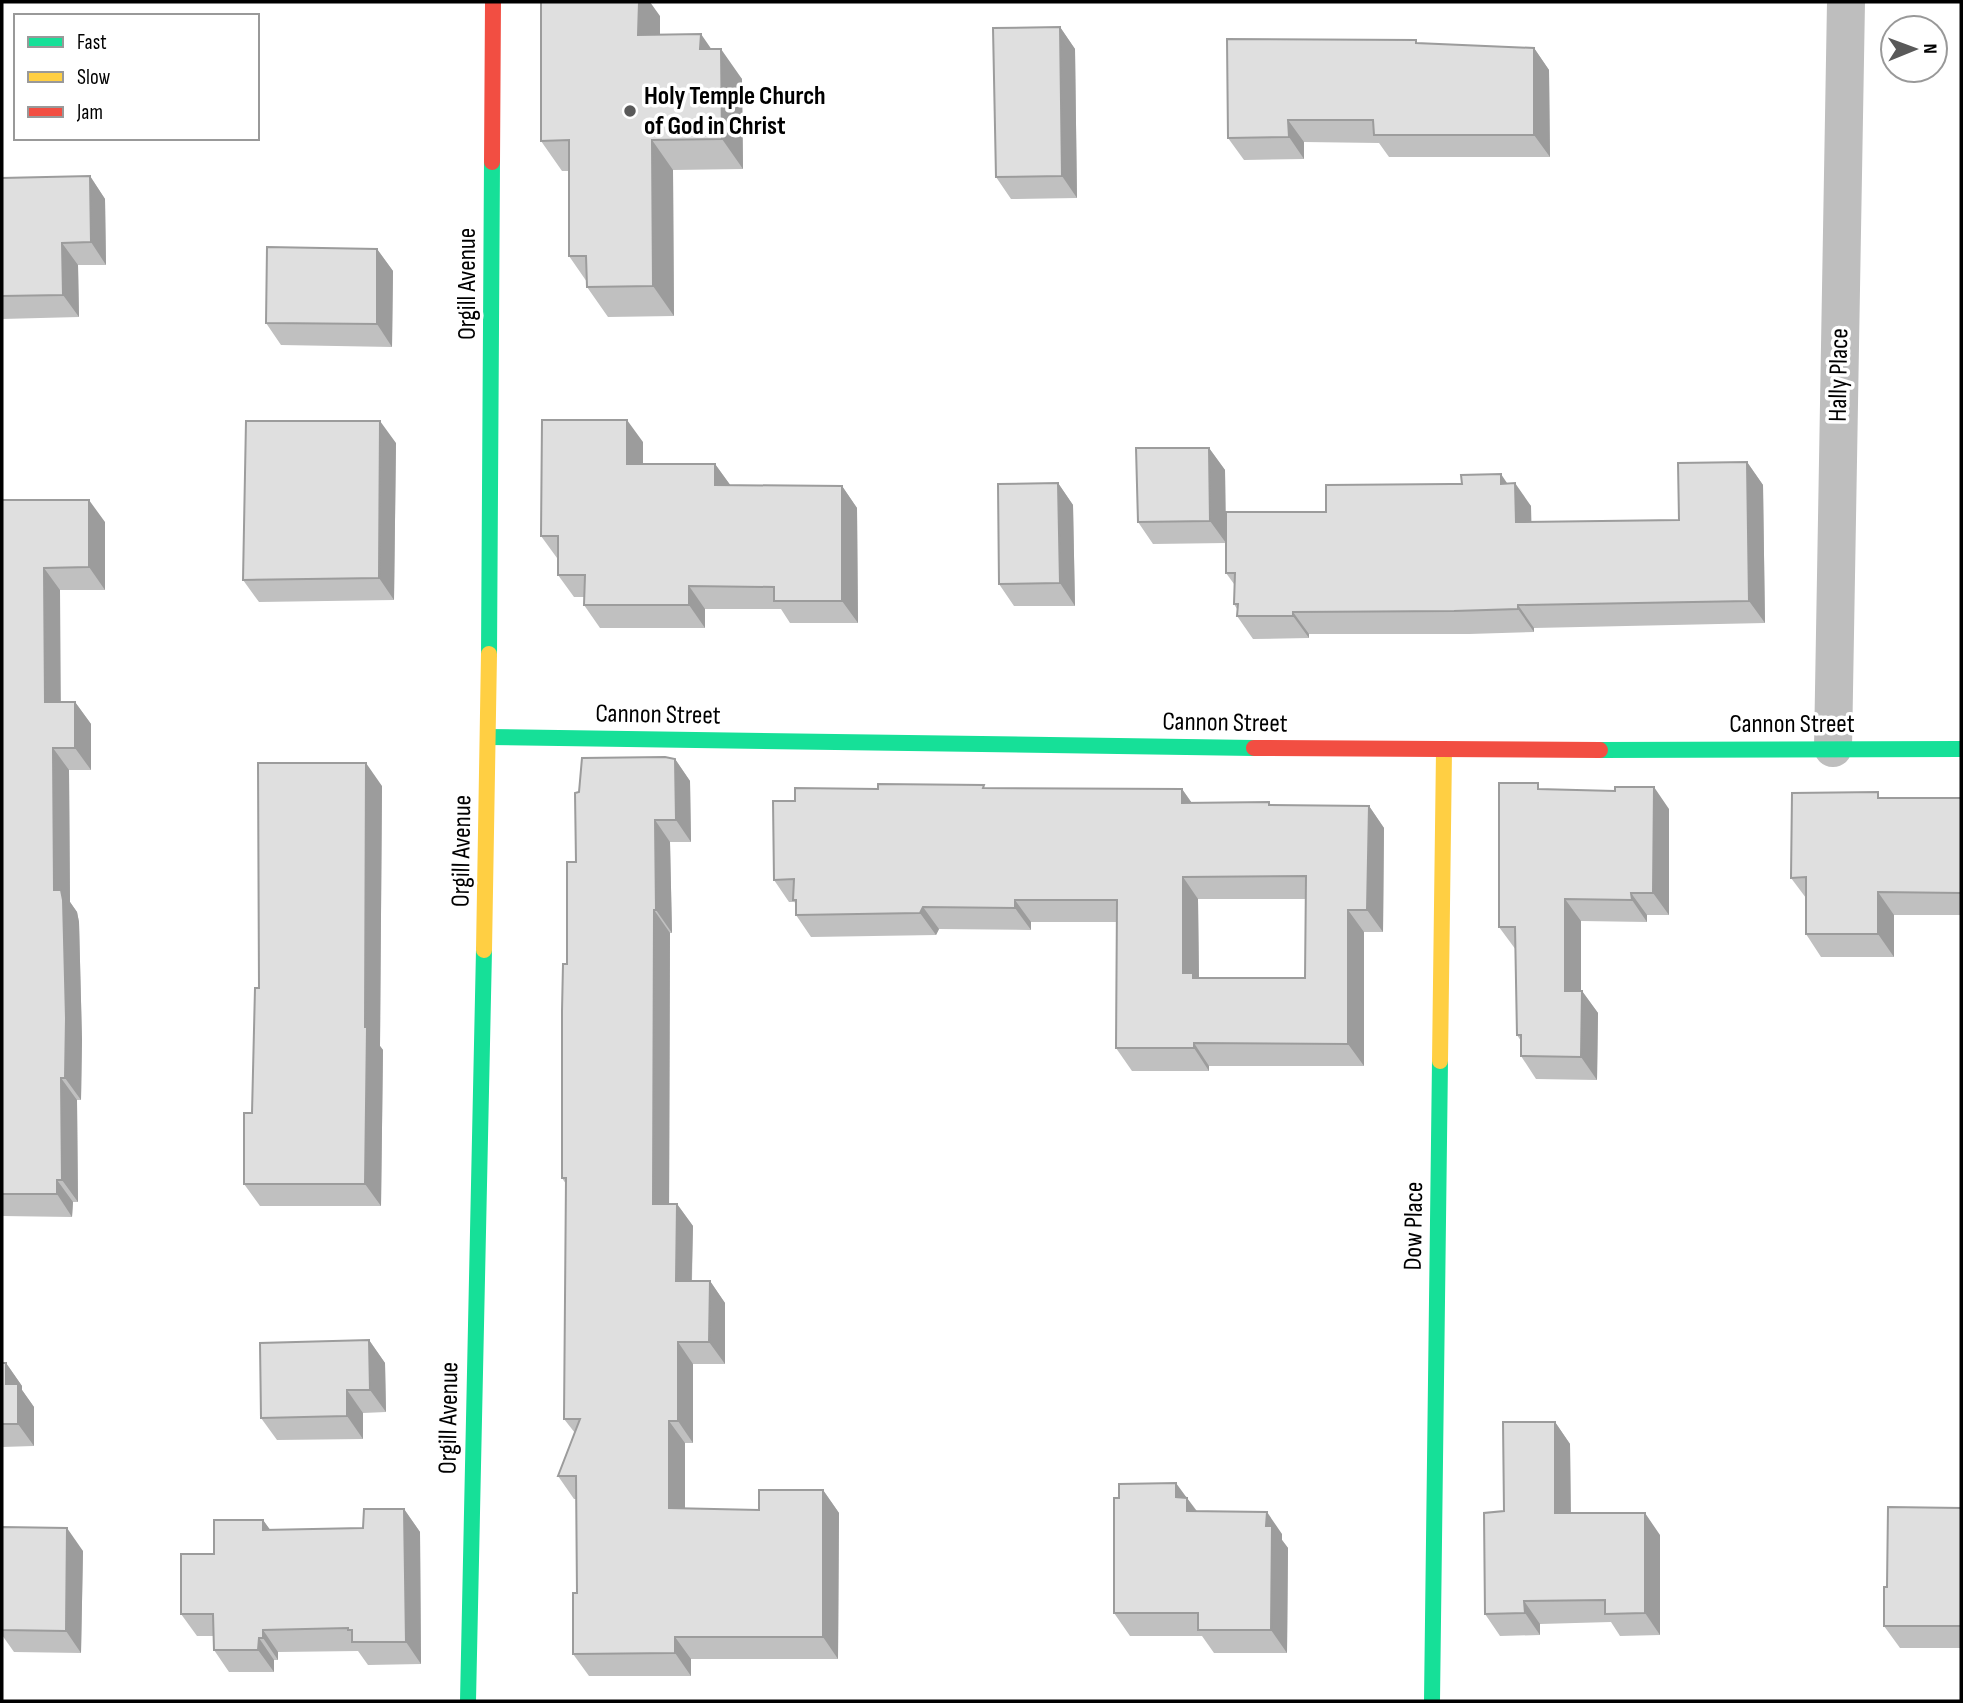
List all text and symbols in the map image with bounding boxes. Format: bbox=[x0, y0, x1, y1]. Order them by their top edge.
legend bbox=[14, 14, 259, 140]
north arrow bbox=[1879, 14, 1949, 84]
text: Fast bbox=[77, 30, 107, 55]
text: N bbox=[1918, 43, 1941, 54]
text: Slow bbox=[77, 65, 111, 90]
place label: Holy Temple Church of God in Christ bbox=[644, 81, 826, 142]
text: Jam bbox=[76, 100, 103, 125]
marker: Holy Temple Church of God in Christ bbox=[622, 103, 638, 119]
street label: Orgill Avenue bbox=[452, 228, 483, 340]
street label: Hally Place bbox=[1823, 328, 1855, 422]
street label: Cannon Street bbox=[595, 698, 721, 732]
street label: Cannon Street bbox=[1162, 706, 1288, 740]
street label: Cannon Street bbox=[1729, 709, 1855, 740]
street label: Orgill Avenue bbox=[446, 795, 478, 907]
street label: Dow Place bbox=[1398, 1181, 1430, 1271]
street label: Orgill Avenue bbox=[433, 1362, 465, 1474]

